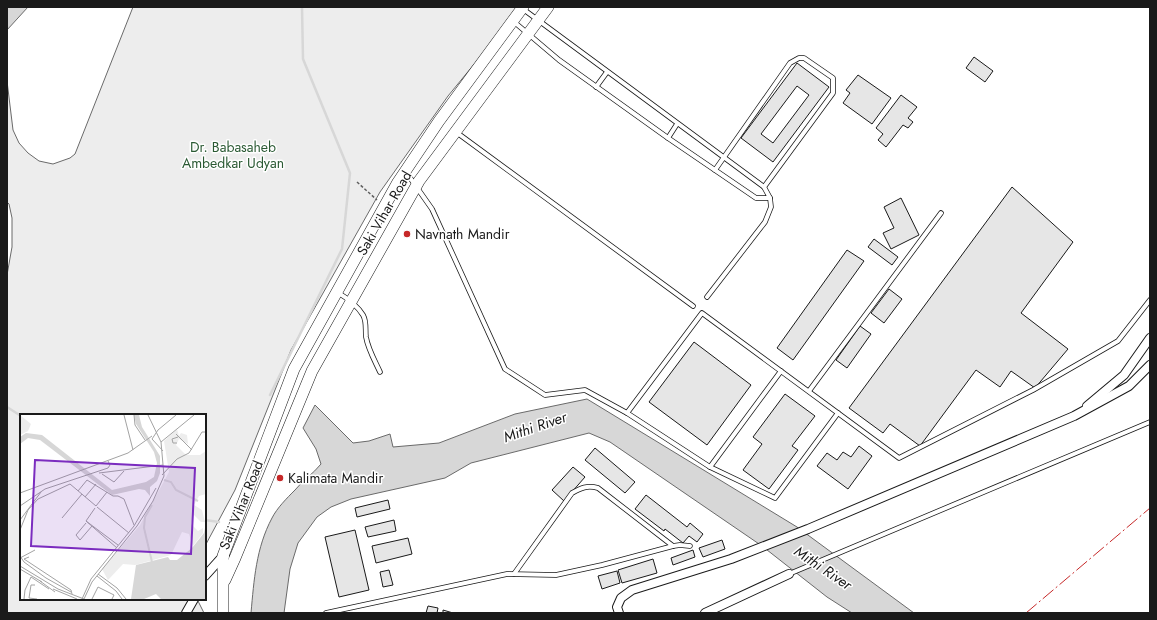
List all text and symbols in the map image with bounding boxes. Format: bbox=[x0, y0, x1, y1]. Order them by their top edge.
park label: Dr. Babasaheb Ambedkar Udyan bbox=[182, 137, 284, 173]
street label: Saki Vihar Road bbox=[352, 167, 416, 259]
place label: Navnath Mandir bbox=[415, 224, 510, 244]
marker: Navnath Mandir bbox=[402, 229, 412, 239]
water label: Mithi River bbox=[500, 406, 571, 448]
inset map bbox=[20, 414, 206, 600]
street label: Saki Vihar Road bbox=[214, 457, 268, 553]
place label: Kalimata Mandir bbox=[288, 468, 383, 488]
marker: Kalimata Mandir bbox=[275, 473, 285, 483]
water label: Mithi River bbox=[790, 541, 857, 596]

